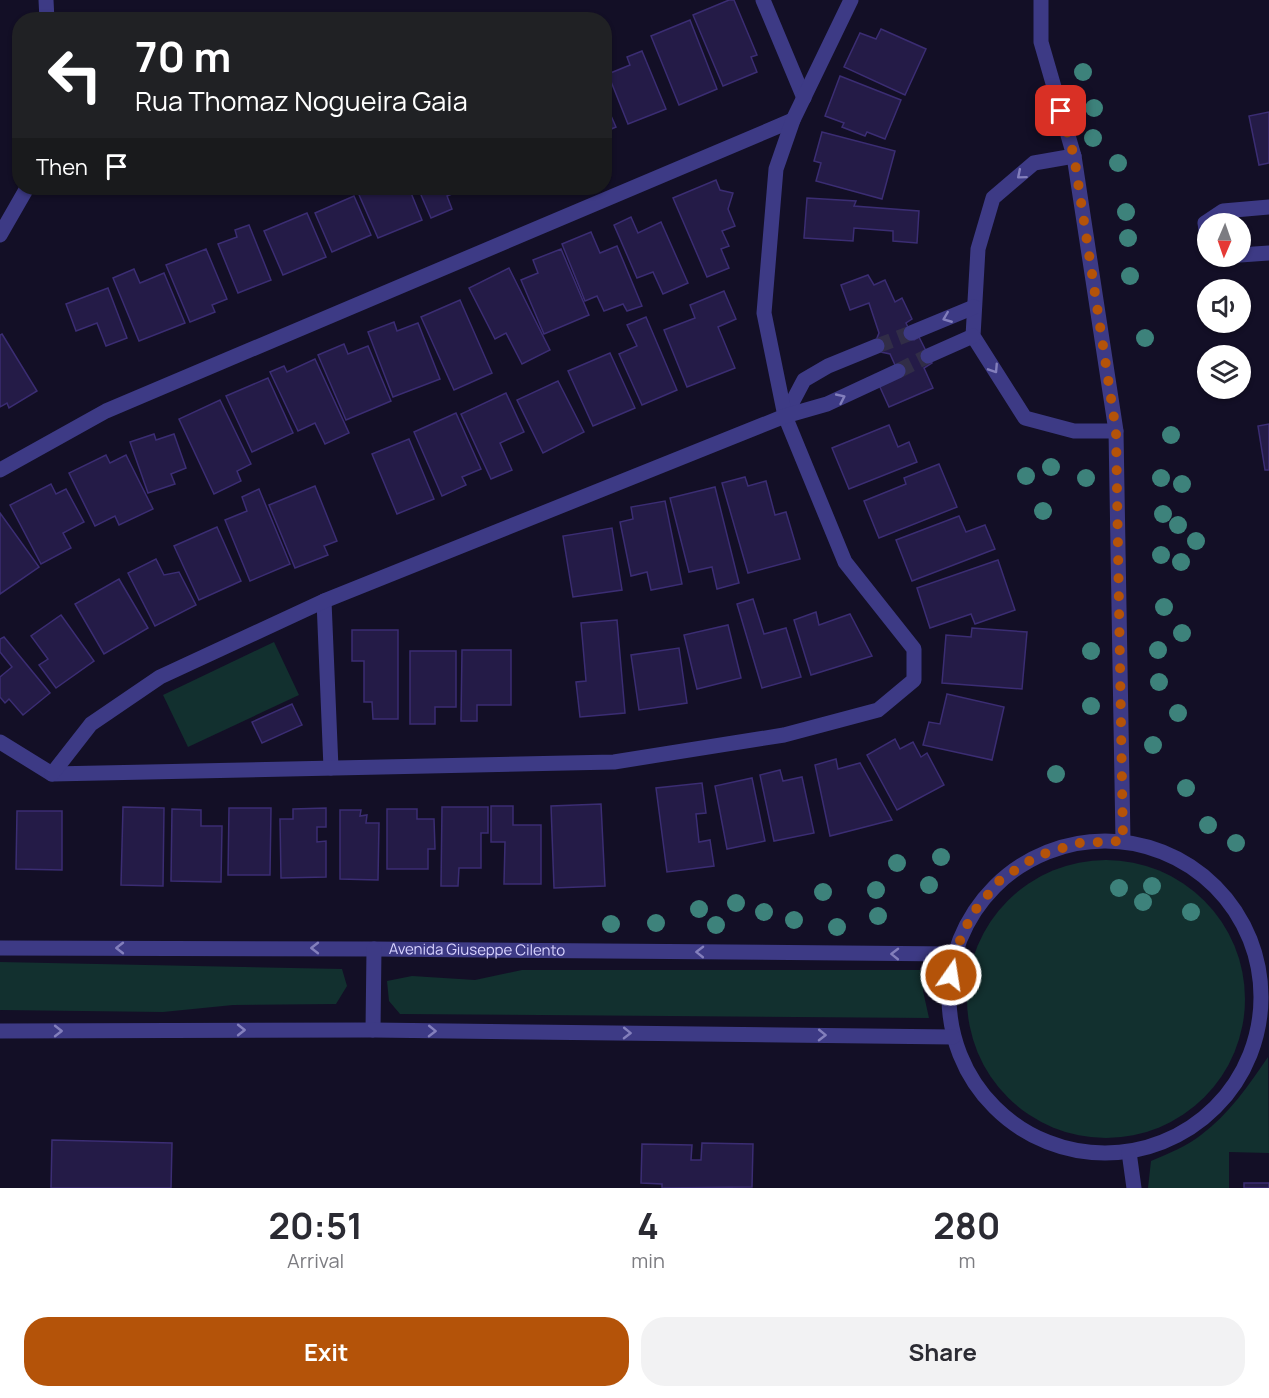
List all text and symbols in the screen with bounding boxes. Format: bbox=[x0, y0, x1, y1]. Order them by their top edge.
text: 70 m bbox=[135, 27, 231, 85]
icon: left bbox=[36, 36, 114, 114]
text: Rua Thomaz Nogueira Gaia bbox=[135, 82, 468, 119]
pin bbox=[1035, 85, 1086, 136]
icon: arrive bbox=[1044, 94, 1077, 127]
icon: arrive bbox=[100, 150, 133, 183]
text: Then bbox=[36, 152, 88, 182]
one-way arrow bbox=[1016, 168, 1027, 179]
north arrow bbox=[1197, 213, 1251, 267]
map controls bbox=[1197, 213, 1251, 399]
button: sound bbox=[1197, 279, 1251, 333]
one-way arrow bbox=[942, 311, 953, 323]
button: layers bbox=[1197, 345, 1251, 399]
one-way arrow bbox=[987, 363, 998, 374]
one-way arrow bbox=[834, 393, 845, 405]
street label: Avenida Giuseppe Cilento bbox=[389, 938, 565, 961]
one-way arrow bbox=[116, 942, 125, 954]
one-way arrow bbox=[311, 942, 320, 954]
position arrow bbox=[919, 943, 983, 1007]
one-way arrow bbox=[696, 946, 705, 958]
one-way arrow bbox=[891, 948, 900, 960]
one-way arrow bbox=[236, 1024, 245, 1036]
one-way arrow bbox=[54, 1025, 63, 1037]
one-way arrow bbox=[427, 1025, 436, 1037]
one-way arrow bbox=[622, 1027, 631, 1039]
one-way arrow bbox=[817, 1029, 826, 1041]
text: 20:51 bbox=[268, 1201, 363, 1250]
text: 4 bbox=[637, 1201, 659, 1250]
text: 280 bbox=[933, 1201, 1000, 1250]
text: Arrival bbox=[287, 1247, 344, 1274]
text: min bbox=[631, 1247, 665, 1274]
text: m bbox=[958, 1247, 975, 1274]
button: Exit bbox=[24, 1317, 629, 1386]
button: Share bbox=[641, 1317, 1245, 1386]

